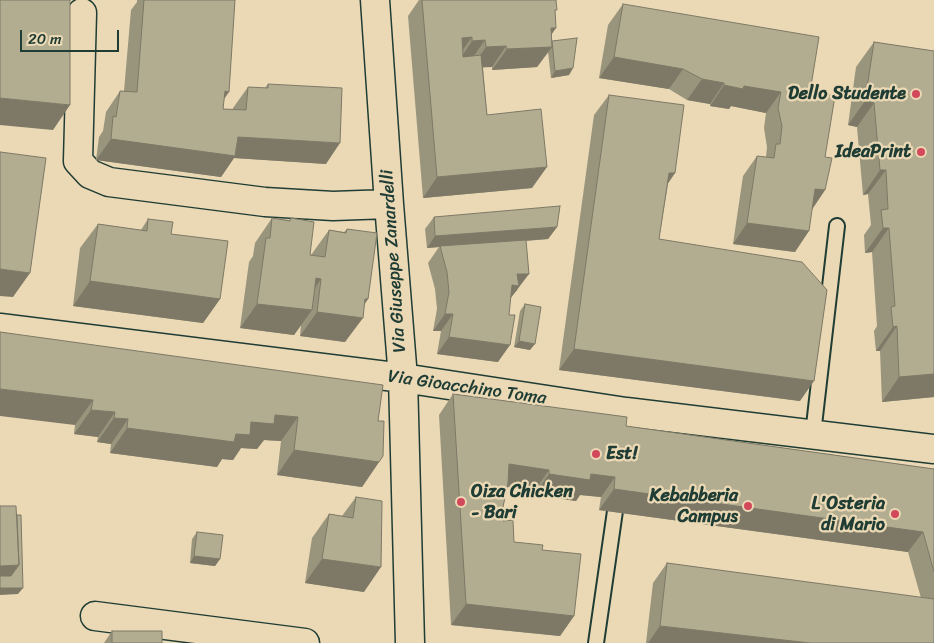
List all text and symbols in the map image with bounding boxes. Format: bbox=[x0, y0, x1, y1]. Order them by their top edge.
scale bar bbox=[22, 20, 121, 52]
text: 20 m bbox=[28, 26, 62, 52]
place label: Dello Studente bbox=[788, 83, 906, 105]
marker: Dello Studente bbox=[910, 88, 922, 100]
place label: IdeaPrint bbox=[835, 141, 911, 163]
marker: IdeaPrint bbox=[915, 146, 927, 158]
street label: Via Giuseppe Zanardelli bbox=[377, 169, 411, 353]
street label: Via Gioacchino Toma bbox=[386, 366, 548, 410]
place label: Est! bbox=[606, 443, 637, 465]
marker: Est! bbox=[590, 448, 602, 460]
place label: Oiza Chicken - Bari bbox=[471, 481, 573, 524]
place label: Kebabberia Campus bbox=[650, 485, 738, 528]
place label: L'Osteria di Mario bbox=[811, 493, 885, 536]
marker: Oiza Chicken - Bari bbox=[455, 496, 467, 508]
marker: Kebabberia Campus bbox=[742, 500, 754, 512]
marker: L'Osteria di Mario bbox=[889, 508, 901, 520]

